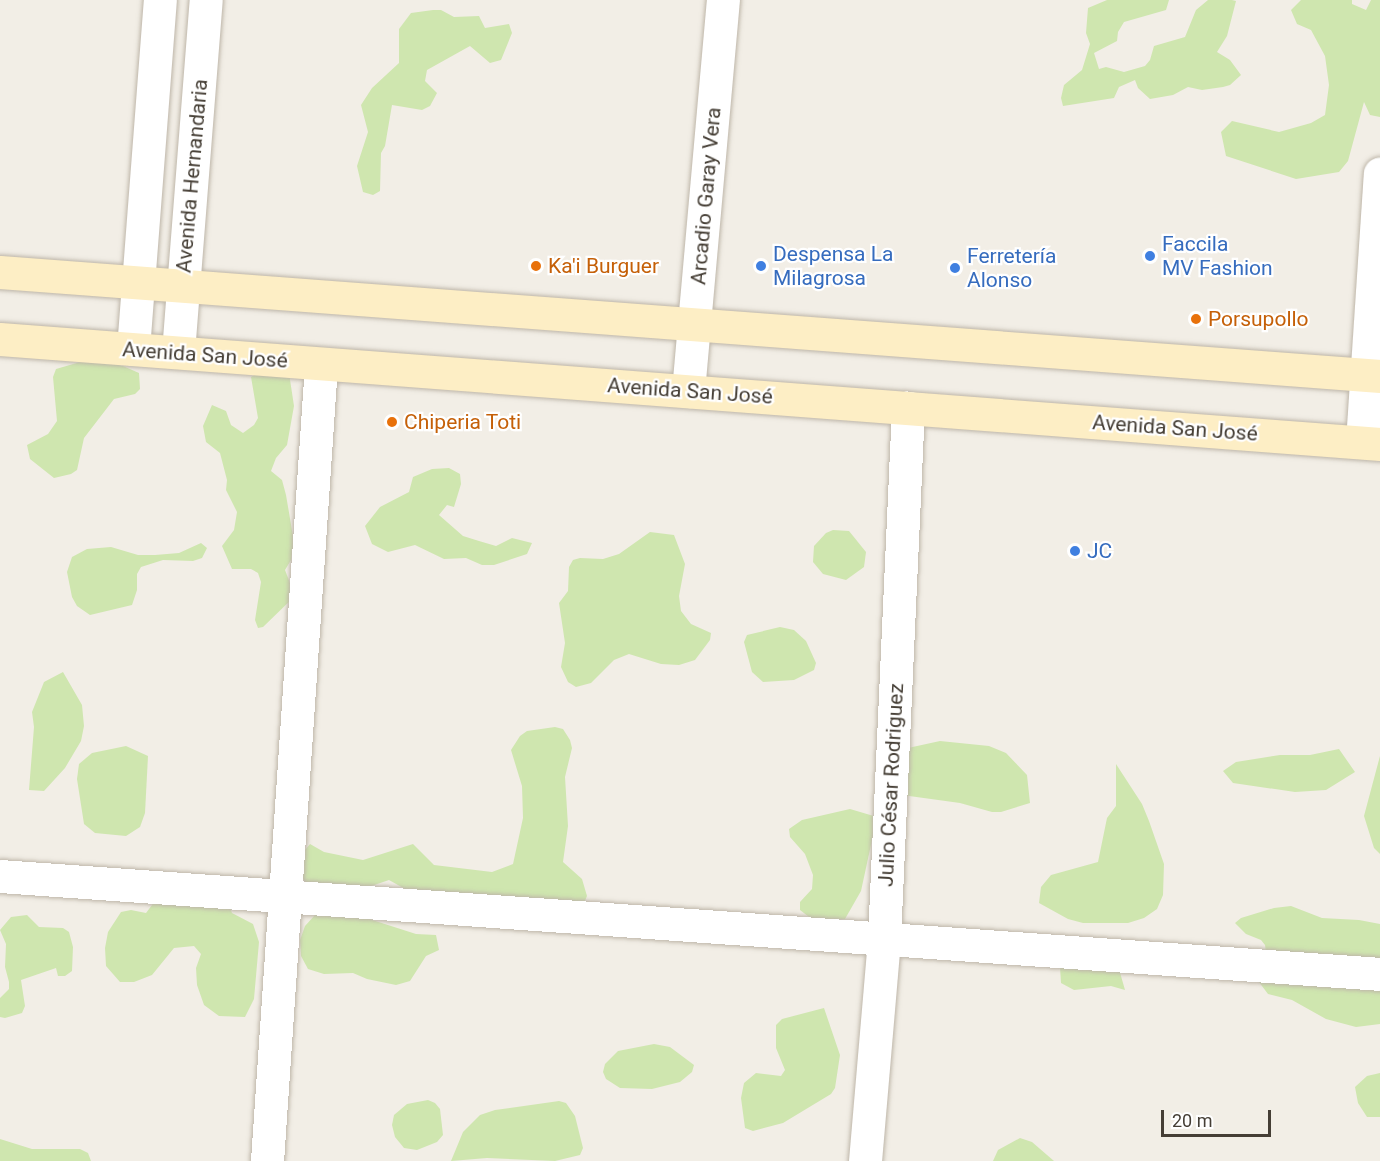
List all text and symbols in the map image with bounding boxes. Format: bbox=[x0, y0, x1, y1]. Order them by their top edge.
street label: Avenida Hernandaria bbox=[171, 78, 213, 274]
street label: Arcadio Garay Vera bbox=[686, 106, 726, 286]
place label: Faccila MV Fashion bbox=[1162, 231, 1273, 281]
place label: Despensa La Milagrosa bbox=[773, 241, 893, 291]
place label: Ferretería Alonso bbox=[967, 243, 1056, 293]
marker: Faccila MV Fashion bbox=[1143, 249, 1157, 263]
place label: Ka'i Burguer bbox=[548, 253, 659, 279]
marker: Ka'i Burguer bbox=[529, 259, 543, 273]
marker: Despensa La Milagrosa bbox=[754, 259, 768, 273]
marker: Ferretería Alonso bbox=[948, 261, 962, 275]
place label: Porsupollo bbox=[1208, 306, 1309, 332]
marker: Porsupollo bbox=[1189, 312, 1203, 326]
street label: Avenida San José bbox=[121, 337, 289, 373]
street label: Avenida San José bbox=[606, 373, 774, 409]
place label: Chiperia Toti bbox=[404, 409, 522, 435]
street label: Avenida San José bbox=[1091, 410, 1259, 446]
marker: Chiperia Toti bbox=[385, 415, 399, 429]
place label: JC bbox=[1087, 538, 1112, 564]
marker: JC bbox=[1068, 544, 1082, 558]
street label: Julio César Rodriguez bbox=[873, 683, 909, 887]
scale bar bbox=[1164, 1098, 1274, 1136]
text: 20 m bbox=[1172, 1110, 1212, 1131]

